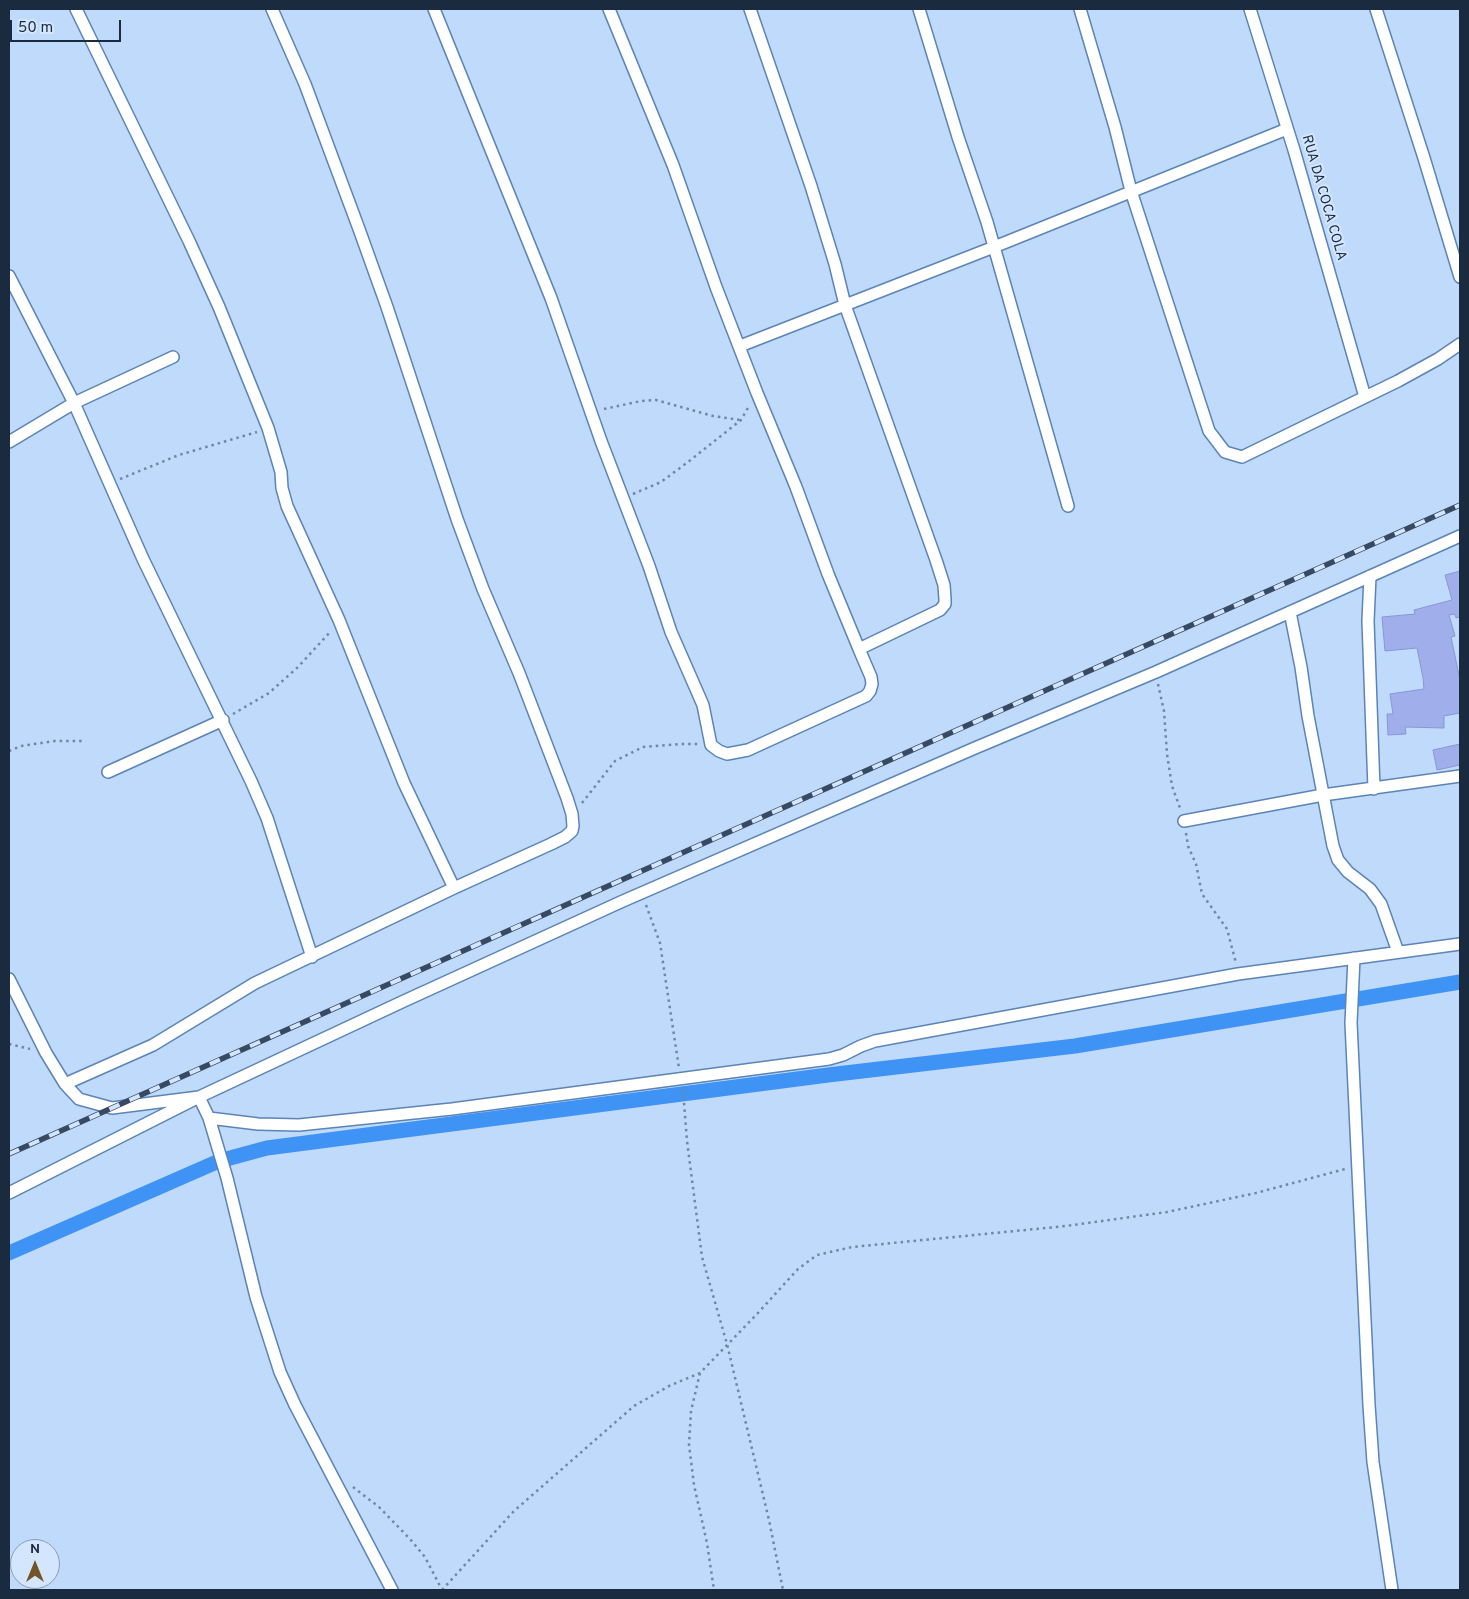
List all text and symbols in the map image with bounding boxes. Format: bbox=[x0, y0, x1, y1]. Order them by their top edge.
scale bar bbox=[12, 10, 124, 42]
text: 50 m bbox=[18, 19, 53, 38]
street label: RUA DA COCA COLA bbox=[1297, 133, 1349, 263]
north arrow bbox=[10, 1539, 60, 1589]
text: N bbox=[30, 1541, 40, 1558]

